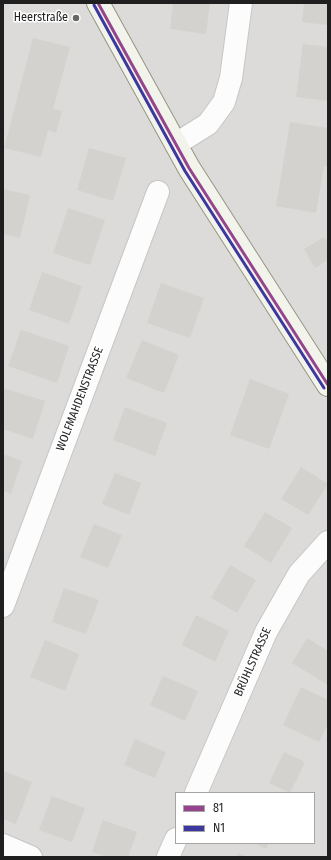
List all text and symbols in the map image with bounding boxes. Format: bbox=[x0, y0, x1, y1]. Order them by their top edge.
place label: Heerstraße bbox=[14, 11, 68, 25]
marker: Heerstraße bbox=[71, 13, 81, 23]
street label: WOLFMAHDENSTRASSE bbox=[54, 345, 106, 453]
street label: BRÜHLSTRASSE bbox=[231, 625, 275, 699]
legend bbox=[175, 792, 315, 844]
text: 81 bbox=[213, 801, 223, 815]
text: N1 bbox=[213, 821, 225, 835]

